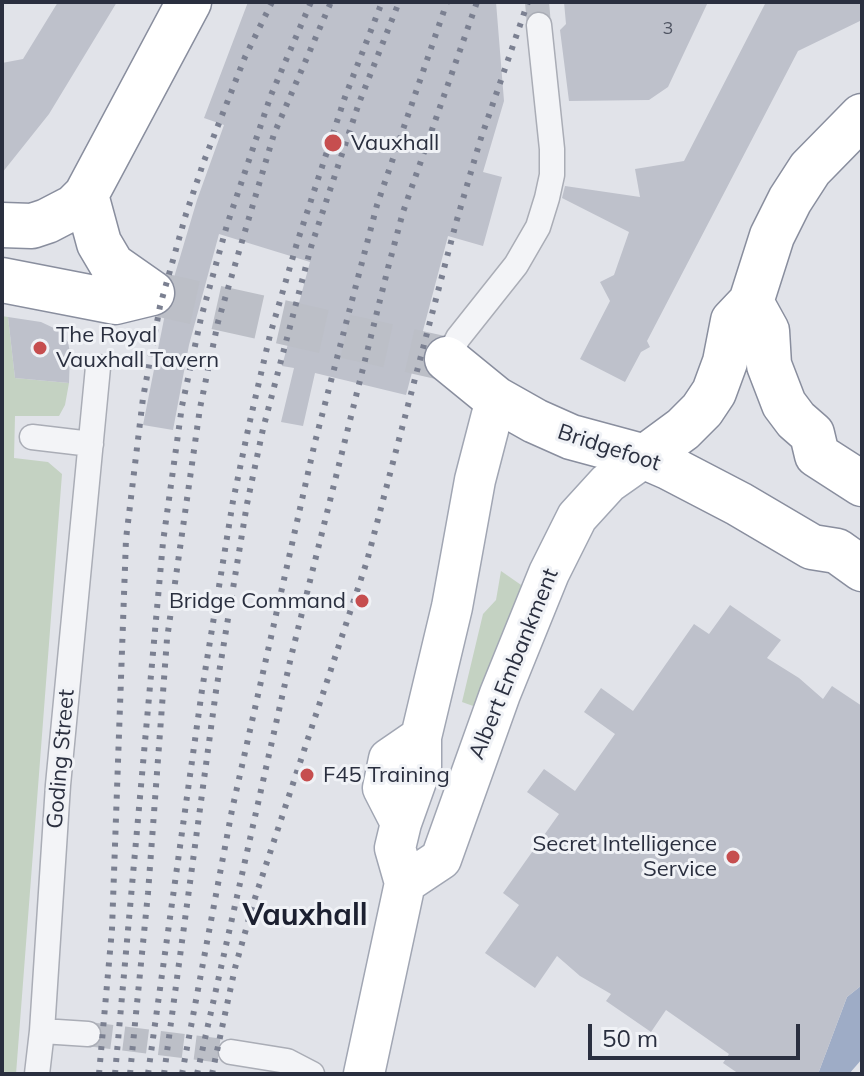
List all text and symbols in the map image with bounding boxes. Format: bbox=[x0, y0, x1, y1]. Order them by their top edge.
house number: 3 bbox=[663, 18, 673, 40]
place label: Vauxhall bbox=[351, 130, 439, 156]
marker: Vauxhall bbox=[322, 132, 344, 154]
place label: The Royal Vauxhall Tavern bbox=[56, 322, 219, 374]
marker: The Royal Vauxhall Tavern bbox=[31, 339, 49, 357]
street label: Bridgefoot bbox=[554, 419, 664, 477]
street label: Albert Embankment bbox=[464, 565, 564, 763]
place label: Bridge Command bbox=[169, 588, 346, 614]
marker: Bridge Command bbox=[353, 592, 371, 610]
street label: Goding Street bbox=[42, 688, 80, 830]
place label: F45 Training bbox=[323, 762, 450, 788]
marker: F45 Training bbox=[298, 766, 316, 784]
place label: Secret Intelligence Service bbox=[533, 831, 717, 882]
marker: Secret Intelligence Service bbox=[724, 848, 742, 866]
district label: Vauxhall bbox=[242, 898, 368, 934]
scale bar bbox=[592, 1008, 804, 1058]
text: 50 m bbox=[602, 1023, 658, 1053]

